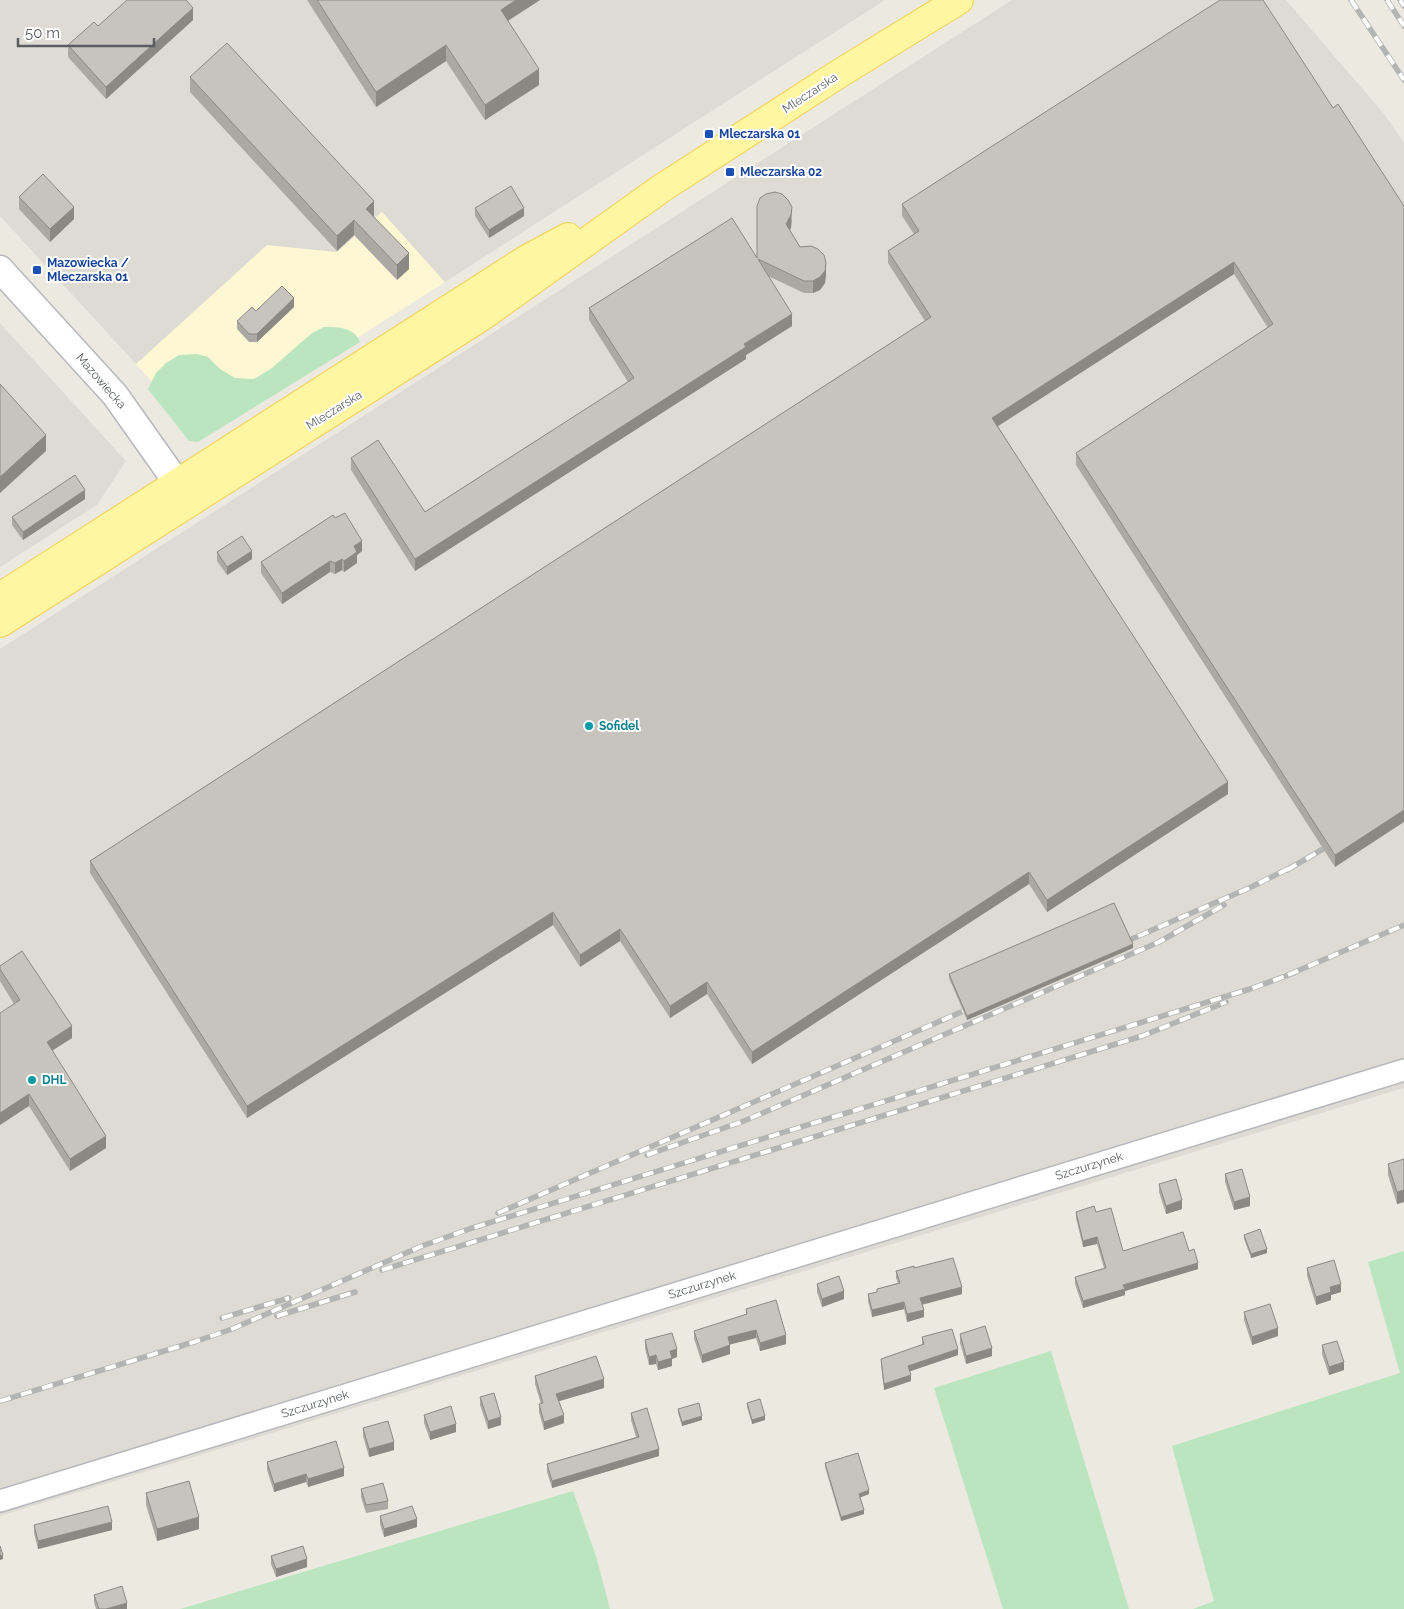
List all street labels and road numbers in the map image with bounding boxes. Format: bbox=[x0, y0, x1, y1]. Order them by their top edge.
street label: Mleczarska bbox=[780, 70, 840, 116]
street label: Mazowiecka bbox=[73, 351, 129, 411]
street label: Mleczarska bbox=[304, 387, 364, 433]
street label: Szczurzynek bbox=[1054, 1149, 1125, 1183]
street label: Szczurzynek bbox=[667, 1268, 738, 1302]
street label: Szczurzynek bbox=[280, 1387, 351, 1421]

